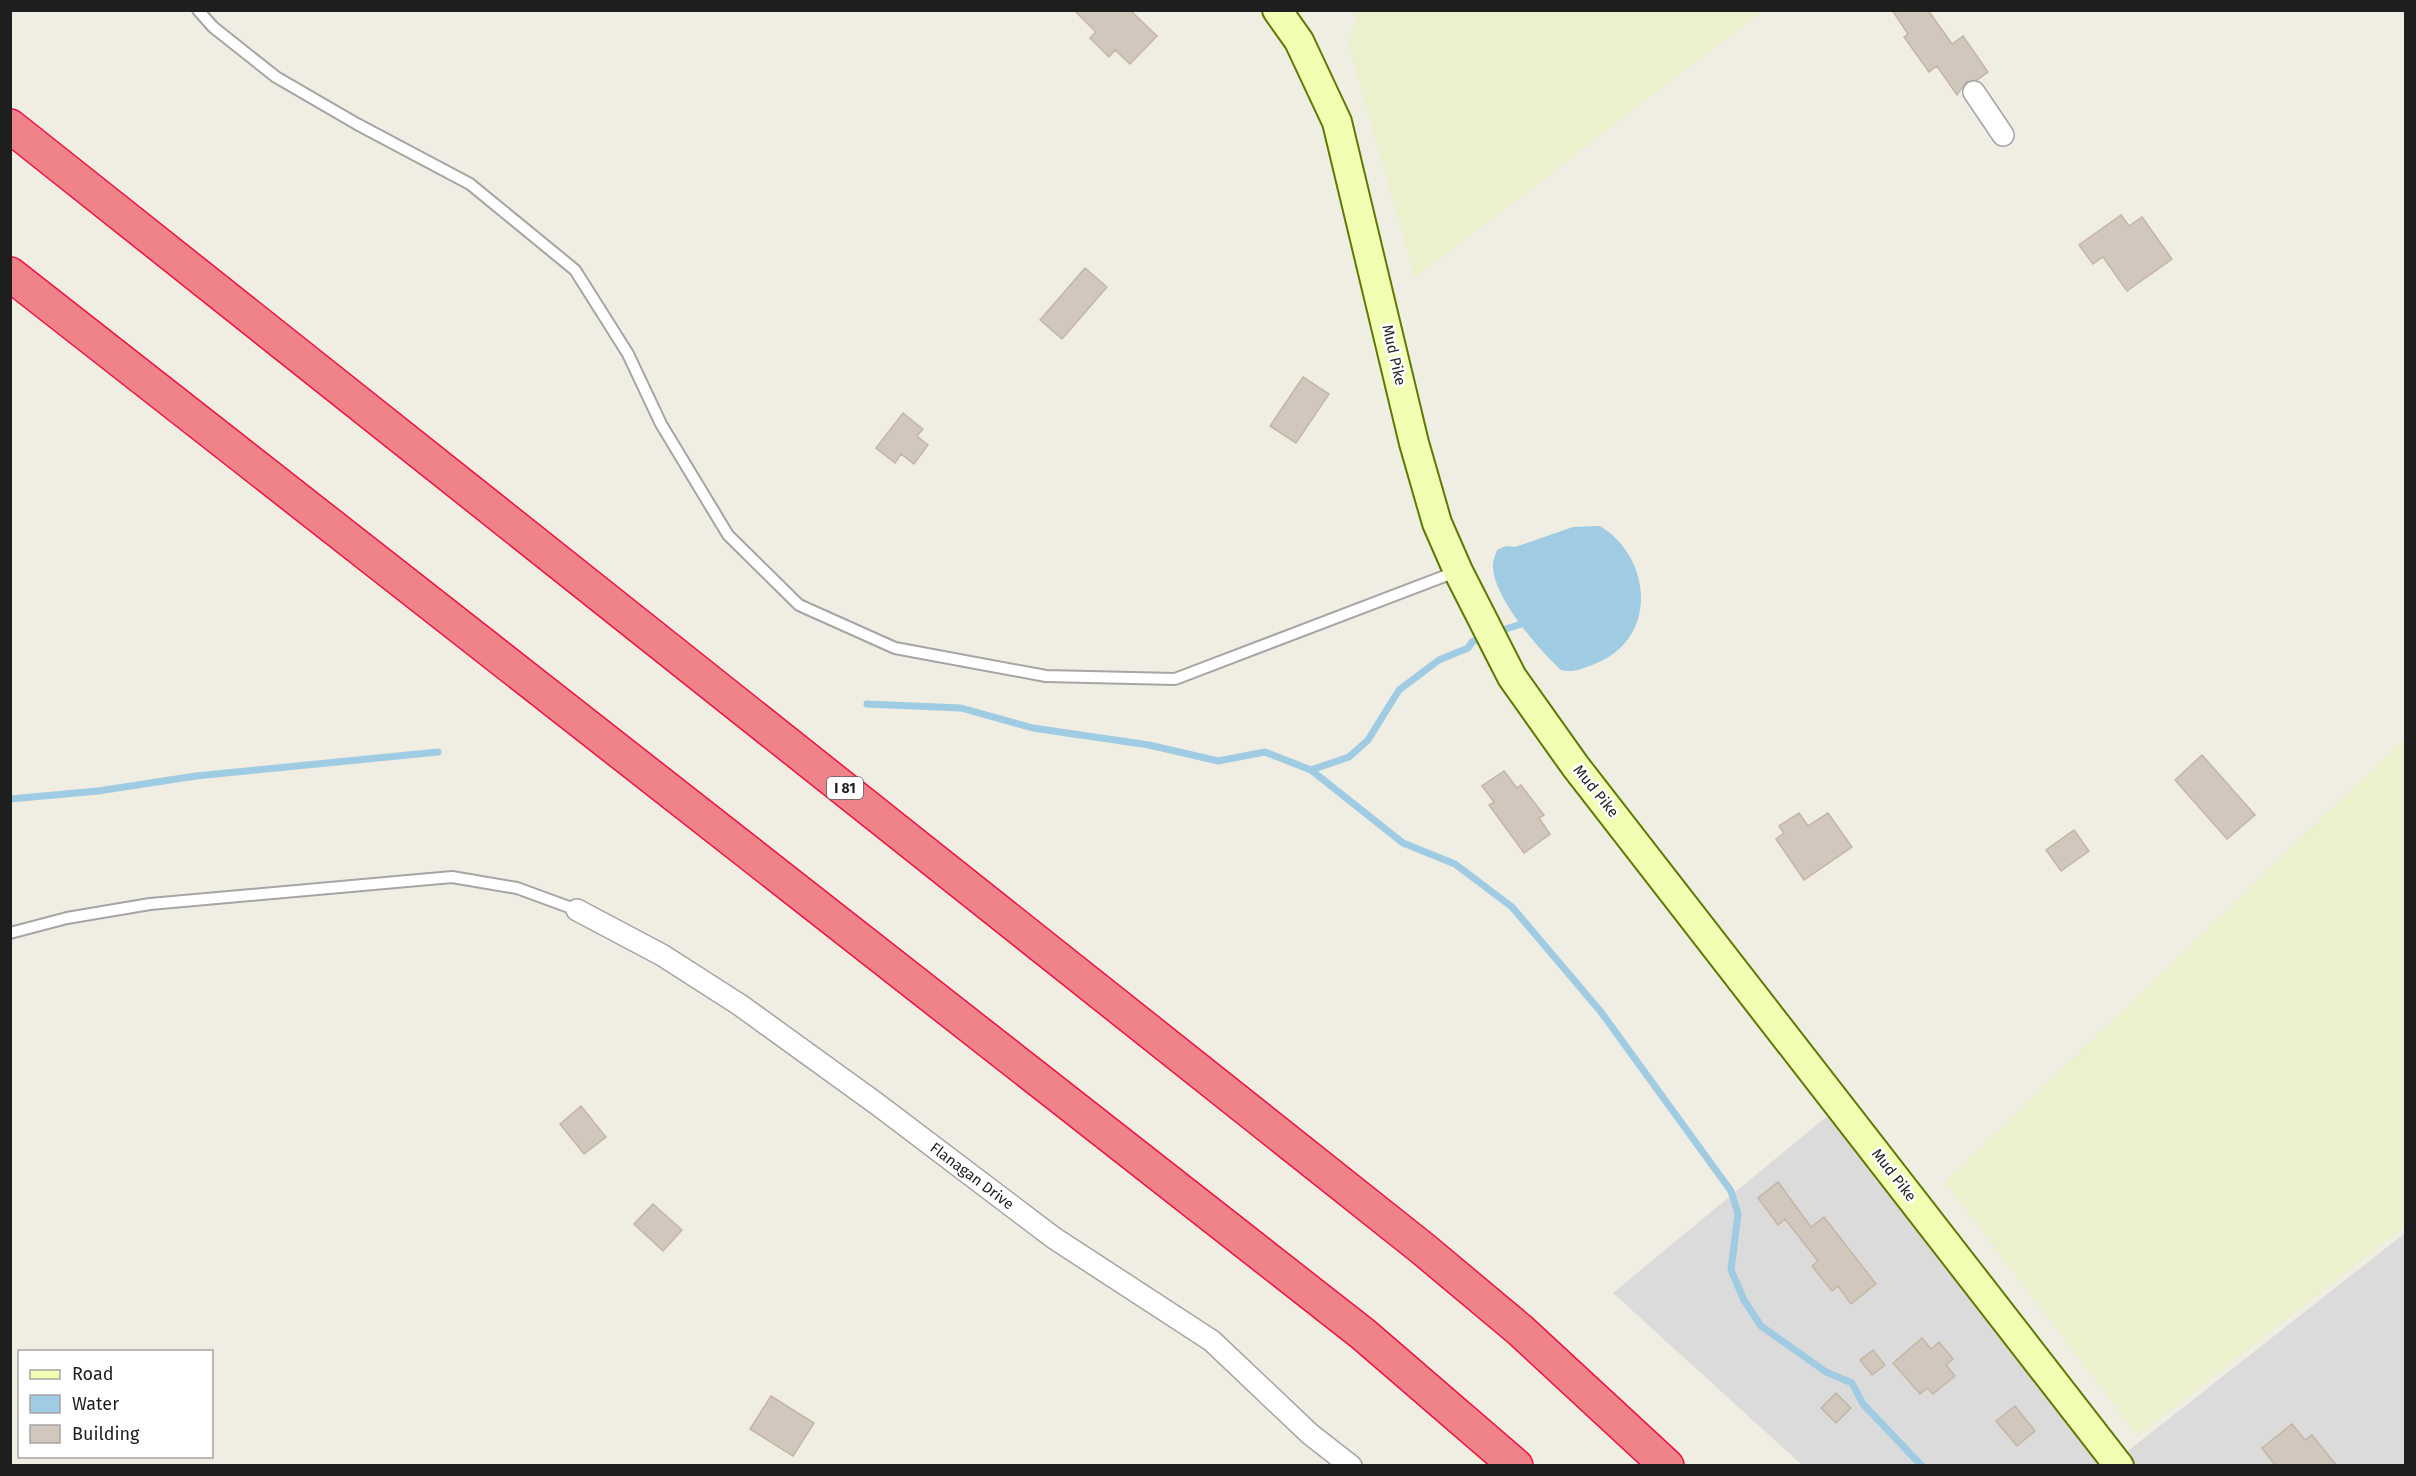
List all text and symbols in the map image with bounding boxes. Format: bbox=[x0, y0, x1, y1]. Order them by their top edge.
street label: Mud Pike bbox=[1378, 323, 1410, 387]
street label: Mud Pike bbox=[1569, 761, 1623, 821]
road number: I 81 bbox=[827, 777, 863, 799]
street label: Flanagan Drive bbox=[927, 1139, 1017, 1213]
street label: Mud Pike bbox=[1868, 1145, 1920, 1205]
legend bbox=[18, 1350, 213, 1458]
text: Road bbox=[72, 1363, 114, 1385]
text: Water bbox=[72, 1393, 119, 1415]
text: Building bbox=[72, 1423, 140, 1445]

